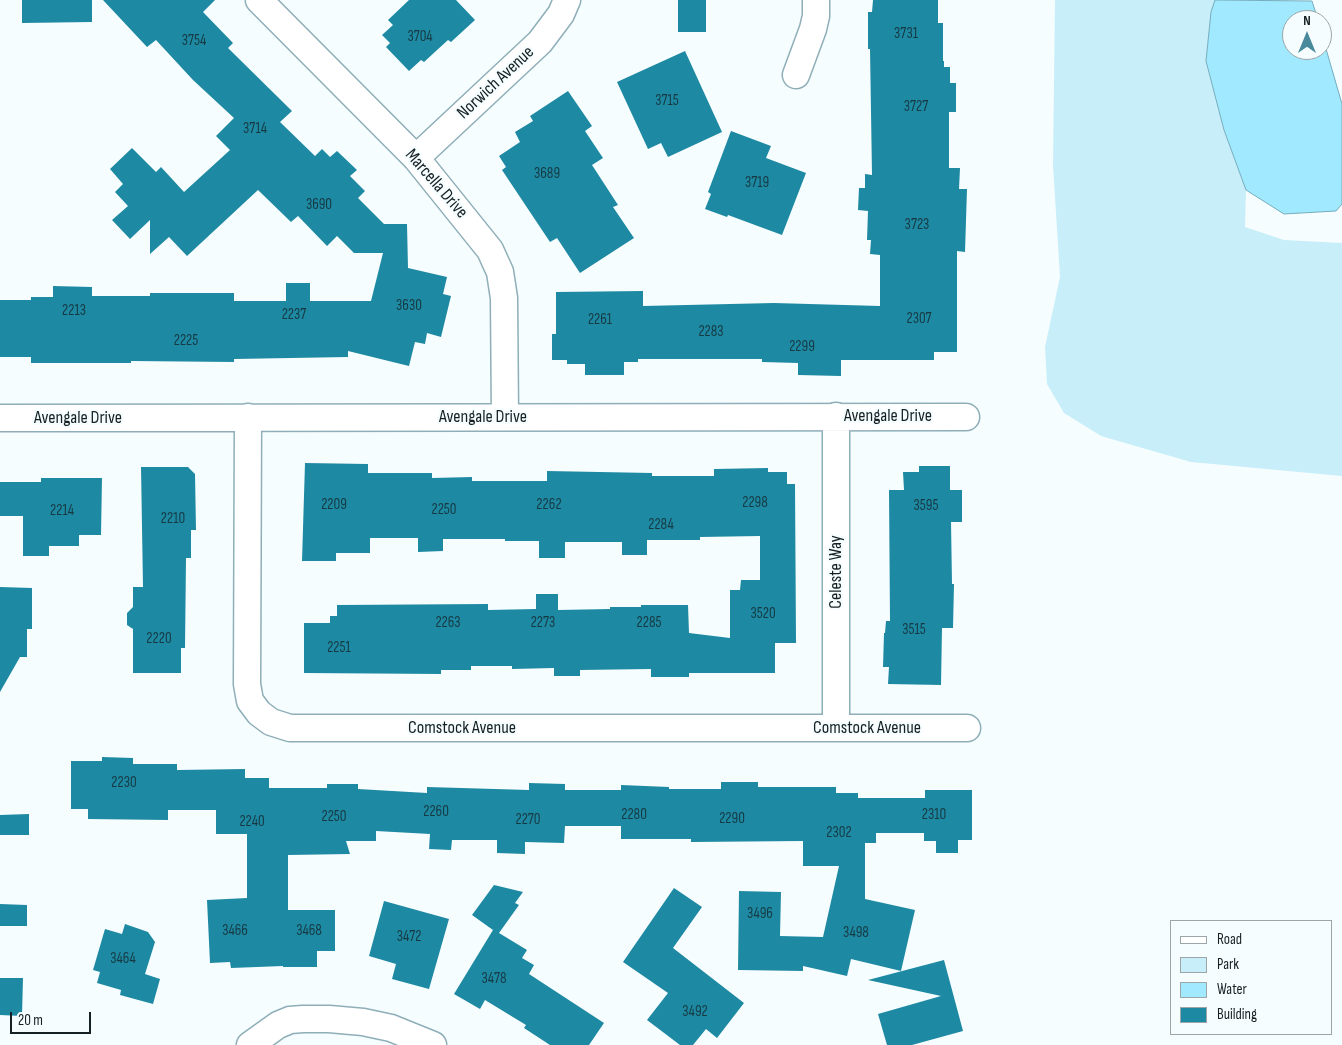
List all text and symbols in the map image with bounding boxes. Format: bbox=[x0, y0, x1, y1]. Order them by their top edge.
north arrow bbox=[1282, 10, 1332, 60]
text: N bbox=[1303, 12, 1311, 29]
house number: 3731 bbox=[894, 25, 918, 43]
house number: 3704 bbox=[407, 28, 433, 46]
house number: 3754 bbox=[182, 32, 206, 50]
street label: Norwich Avenue bbox=[453, 42, 539, 124]
house number: 3715 bbox=[655, 92, 679, 110]
house number: 3727 bbox=[904, 98, 928, 116]
house number: 3714 bbox=[243, 120, 267, 138]
street label: Marcella Drive bbox=[400, 145, 472, 223]
house number: 3689 bbox=[534, 165, 560, 183]
house number: 3719 bbox=[745, 174, 769, 192]
house number: 3690 bbox=[306, 196, 332, 214]
house number: 3723 bbox=[905, 216, 929, 234]
house number: 3630 bbox=[396, 297, 422, 315]
house number: 2213 bbox=[62, 302, 86, 320]
house number: 2237 bbox=[282, 306, 306, 324]
house number: 2307 bbox=[906, 310, 932, 328]
house number: 2261 bbox=[588, 311, 612, 329]
house number: 2283 bbox=[698, 323, 724, 341]
house number: 2225 bbox=[174, 332, 198, 350]
house number: 2299 bbox=[789, 338, 815, 356]
street label: Avengale Drive bbox=[844, 405, 932, 427]
street label: Avengale Drive bbox=[439, 406, 527, 428]
street label: Avengale Drive bbox=[34, 407, 122, 429]
house number: 2298 bbox=[742, 494, 768, 512]
house number: 2209 bbox=[321, 496, 347, 514]
house number: 2262 bbox=[536, 496, 562, 514]
house number: 3595 bbox=[914, 497, 938, 515]
house number: 2250 bbox=[431, 501, 457, 519]
house number: 2214 bbox=[50, 502, 74, 520]
house number: 2210 bbox=[161, 510, 185, 528]
house number: 2284 bbox=[648, 516, 674, 534]
street label: Celeste Way bbox=[825, 535, 847, 609]
house number: 3520 bbox=[750, 605, 776, 623]
house number: 2263 bbox=[435, 614, 461, 632]
house number: 2273 bbox=[531, 614, 555, 632]
house number: 2285 bbox=[637, 614, 661, 632]
house number: 3515 bbox=[902, 621, 926, 639]
house number: 2220 bbox=[146, 630, 172, 648]
house number: 2251 bbox=[327, 639, 351, 657]
street label: Comstock Avenue bbox=[408, 717, 516, 739]
street label: Comstock Avenue bbox=[813, 717, 921, 739]
house number: 2230 bbox=[111, 774, 137, 792]
house number: 2260 bbox=[423, 803, 449, 821]
house number: 2280 bbox=[621, 806, 647, 824]
house number: 2310 bbox=[922, 806, 946, 824]
house number: 2250 bbox=[321, 808, 347, 826]
house number: 2290 bbox=[719, 810, 745, 828]
house number: 2270 bbox=[515, 811, 541, 829]
house number: 2240 bbox=[239, 813, 265, 831]
house number: 2302 bbox=[826, 824, 852, 842]
house number: 3496 bbox=[747, 905, 773, 923]
legend bbox=[1170, 920, 1332, 1035]
house number: 3466 bbox=[222, 922, 248, 940]
house number: 3468 bbox=[296, 922, 322, 940]
house number: 3498 bbox=[843, 924, 869, 942]
house number: 3472 bbox=[397, 928, 421, 946]
text: Road bbox=[1217, 930, 1242, 949]
house number: 3464 bbox=[110, 950, 136, 968]
text: Park bbox=[1217, 955, 1239, 974]
house number: 3478 bbox=[482, 970, 506, 988]
text: Water bbox=[1217, 980, 1247, 999]
scale bar bbox=[12, 1002, 94, 1034]
house number: 3492 bbox=[682, 1003, 708, 1021]
text: Building bbox=[1217, 1005, 1257, 1024]
text: 20 m bbox=[18, 1011, 43, 1030]

